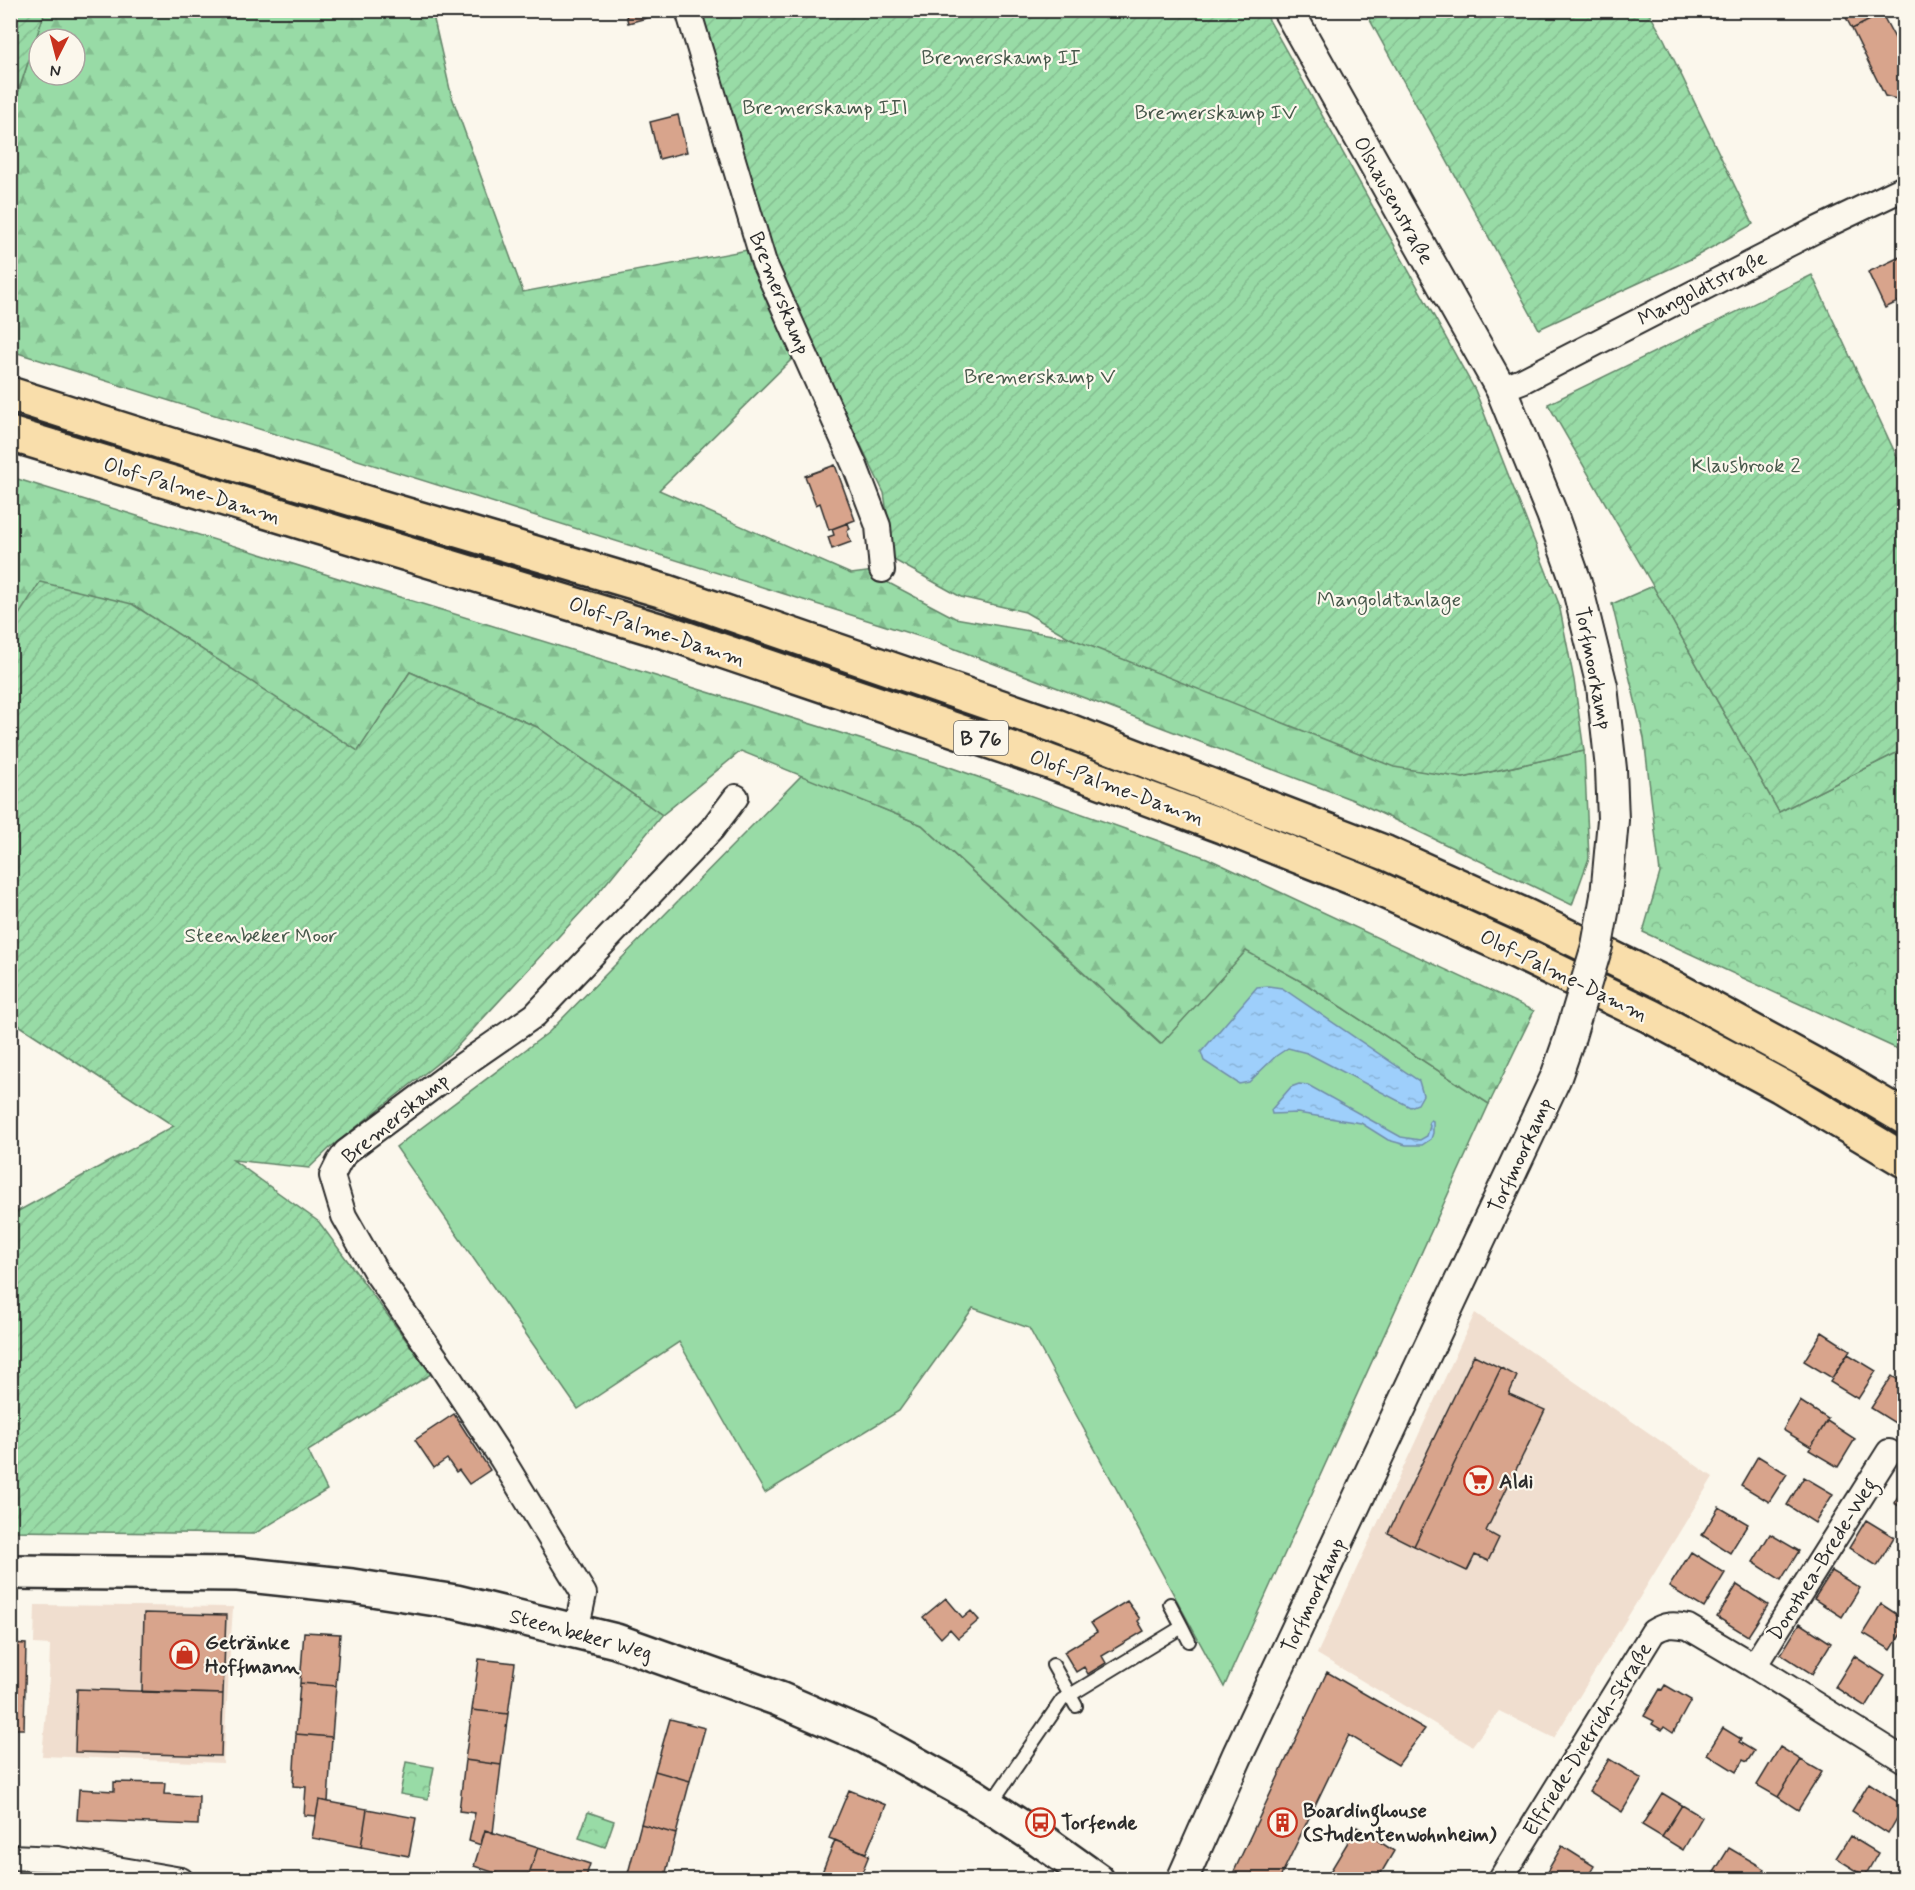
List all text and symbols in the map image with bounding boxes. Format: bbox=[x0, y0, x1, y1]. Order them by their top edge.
north arrow bbox=[27, 27, 87, 87]
park label: Bremerskamp II bbox=[921, 44, 1081, 72]
text: N bbox=[49, 59, 62, 81]
park label: Bremerskamp III bbox=[742, 94, 908, 122]
park label: Bremerskamp IV bbox=[1134, 99, 1298, 127]
street label: Olshausenstraße bbox=[1346, 131, 1440, 270]
street label: Bremerskamp bbox=[742, 228, 816, 359]
street label: Mangoldtstraße bbox=[1633, 244, 1772, 334]
park label: Bremerskamp V bbox=[964, 363, 1116, 391]
street label: Olof-Palme-Damm bbox=[100, 451, 284, 531]
park label: Klausbrook 2 bbox=[1691, 452, 1801, 480]
park label: Mangoldtanlage bbox=[1317, 586, 1461, 615]
street label: Olof-Palme-Damm bbox=[565, 590, 748, 674]
street label: Torfmoorkamp bbox=[1567, 604, 1619, 732]
road number: B 76 bbox=[954, 721, 1008, 755]
street label: Olof-Palme-Damm bbox=[1026, 743, 1208, 833]
park label: Steenbeker Moor bbox=[185, 922, 338, 950]
street label: Olof-Palme-Damm bbox=[1475, 923, 1652, 1029]
street label: Bremerskamp bbox=[336, 1067, 455, 1171]
street label: Torfmoorkamp bbox=[1482, 1093, 1560, 1218]
supermarket icon: Aldi bbox=[1462, 1465, 1494, 1497]
place label: Aldi bbox=[1499, 1468, 1533, 1496]
street label: Dorothea-Brede-Weg bbox=[1761, 1473, 1886, 1647]
street label: Torfmoorkamp bbox=[1275, 1533, 1353, 1658]
street label: Steenbeker Weg bbox=[506, 1602, 655, 1667]
place label: Getränke Hoffmann bbox=[205, 1629, 300, 1681]
street label: Elfriede-Dietrich-Straße bbox=[1517, 1637, 1659, 1842]
shop icon: Getränke Hoffmann bbox=[168, 1638, 200, 1670]
place label: Boardinghouse (Studentenwohnheim) bbox=[1303, 1797, 1497, 1849]
bus stop icon: Torfende bbox=[1024, 1806, 1056, 1838]
building icon: Boardinghouse (Studentenwohnheim) bbox=[1266, 1806, 1298, 1838]
place label: Torfende bbox=[1061, 1809, 1137, 1837]

